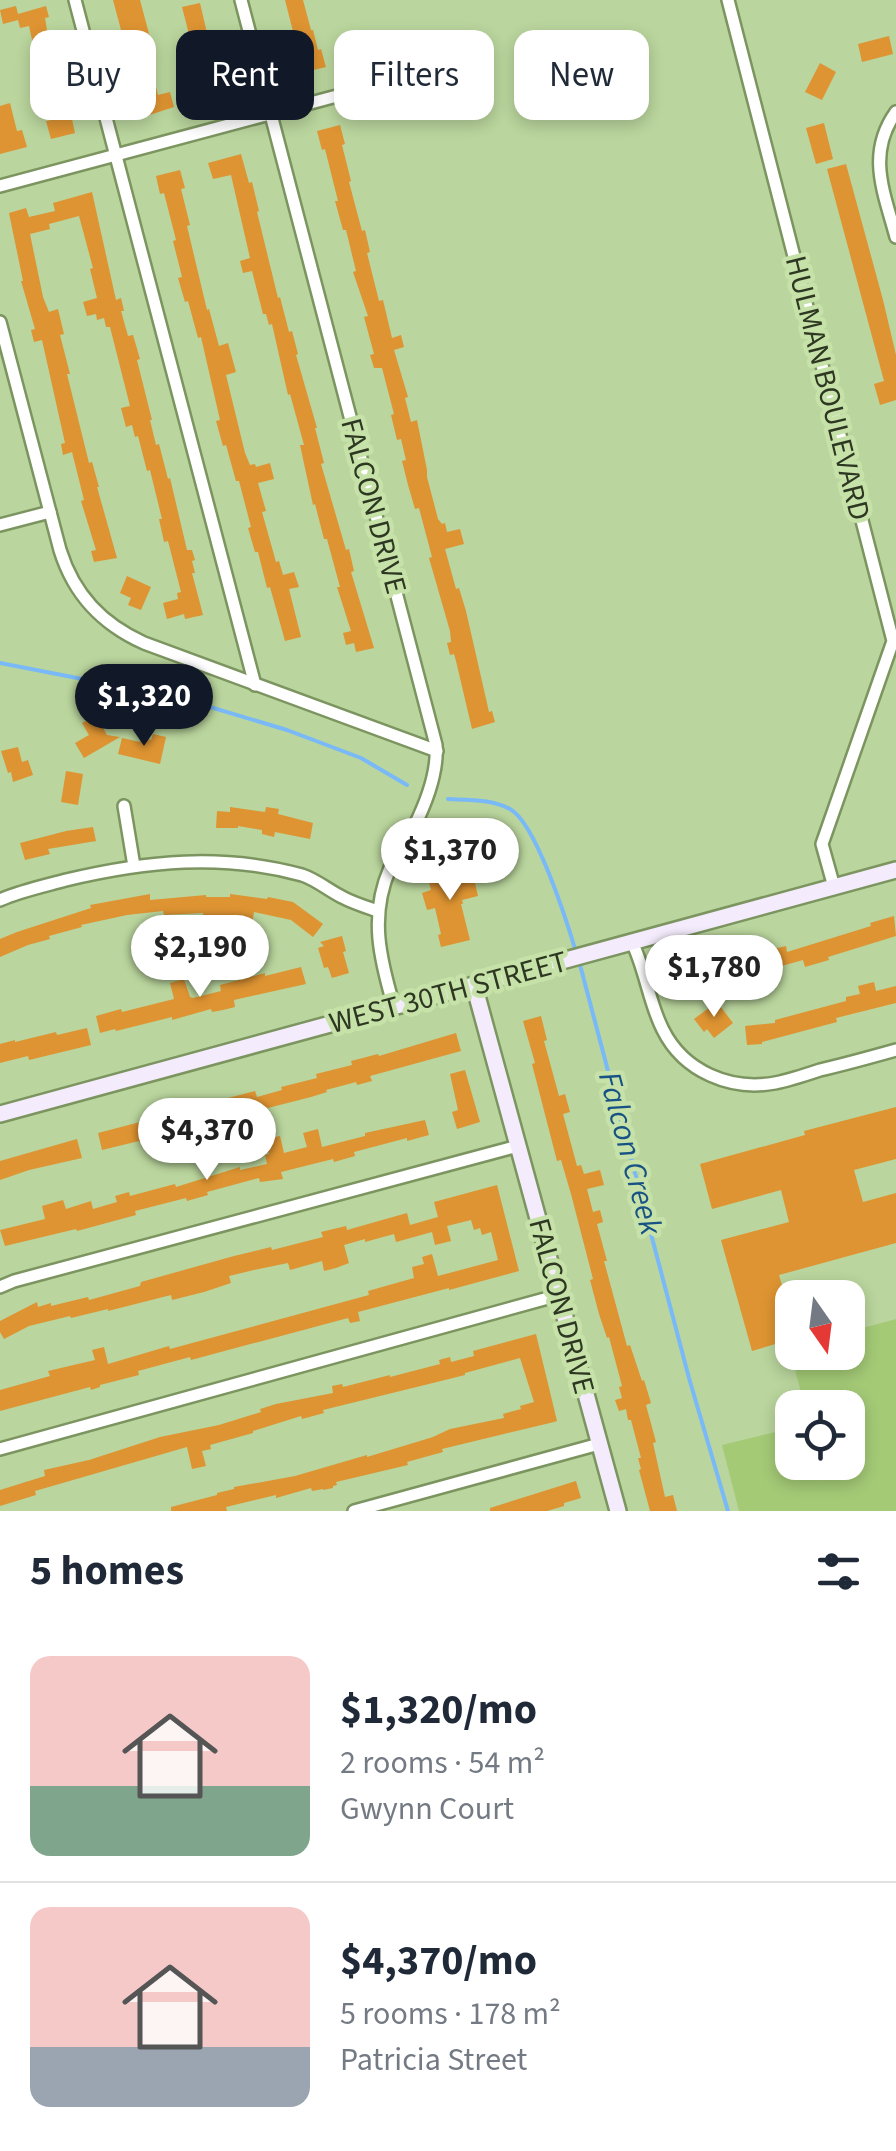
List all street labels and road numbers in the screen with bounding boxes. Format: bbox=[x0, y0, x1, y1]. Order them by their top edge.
street label: HULMAN BOULEVARD bbox=[774, 251, 881, 525]
street label: FALCON DRIVE bbox=[329, 414, 418, 599]
street label: WEST 30TH STREET bbox=[324, 940, 572, 1045]
street label: FALCON DRIVE bbox=[517, 1214, 606, 1399]

